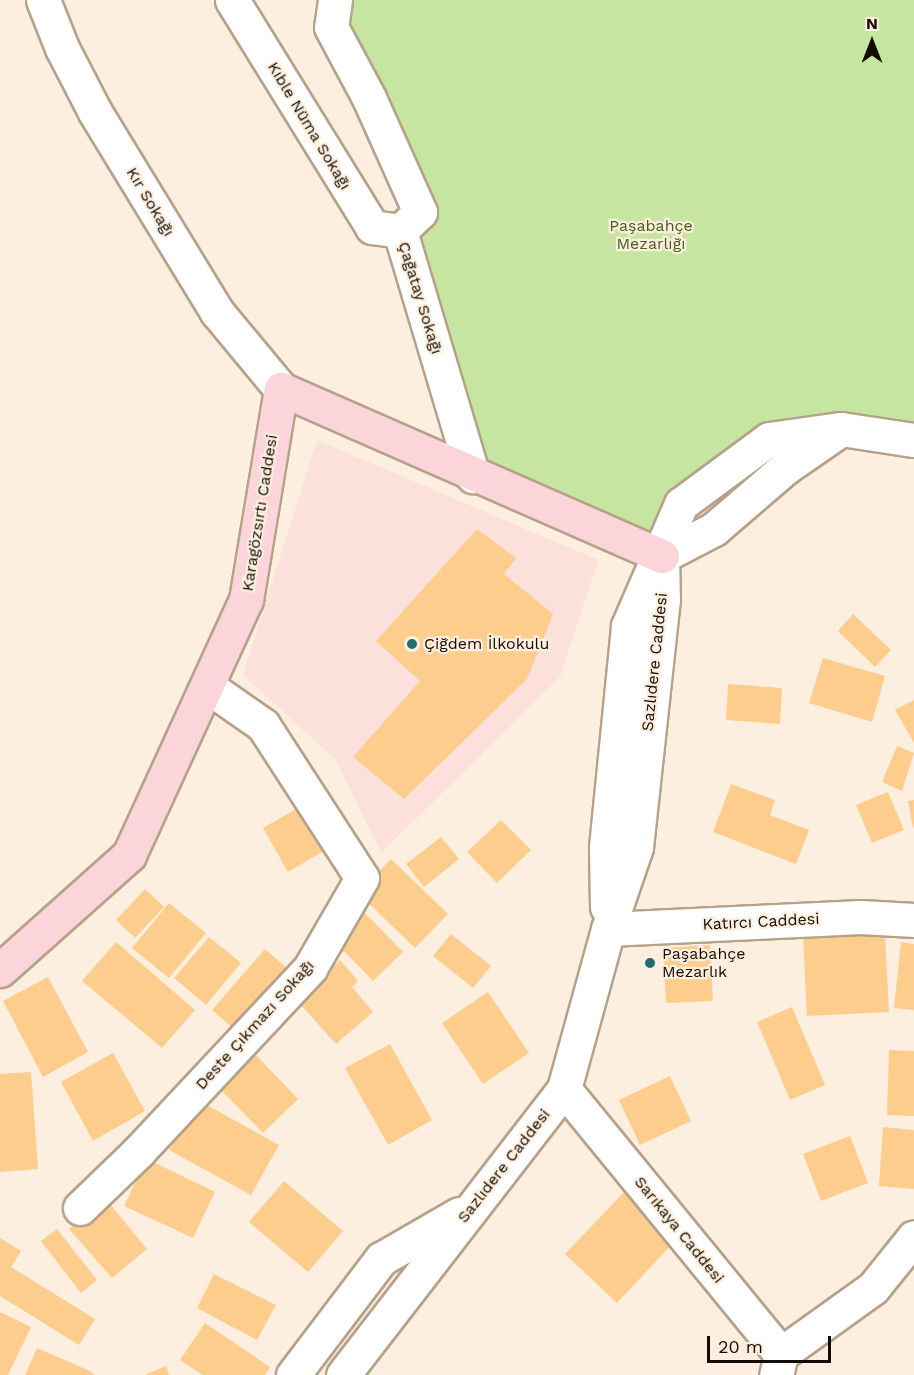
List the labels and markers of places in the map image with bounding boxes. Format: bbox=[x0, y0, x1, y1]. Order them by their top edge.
place label: Çiğdem İlkokulu bbox=[424, 634, 549, 654]
marker: Çiğdem İlkokulu bbox=[405, 637, 419, 651]
place label: Paşabahçe Mezarlık bbox=[662, 944, 745, 982]
marker: Paşabahçe Mezarlık bbox=[643, 956, 657, 970]

